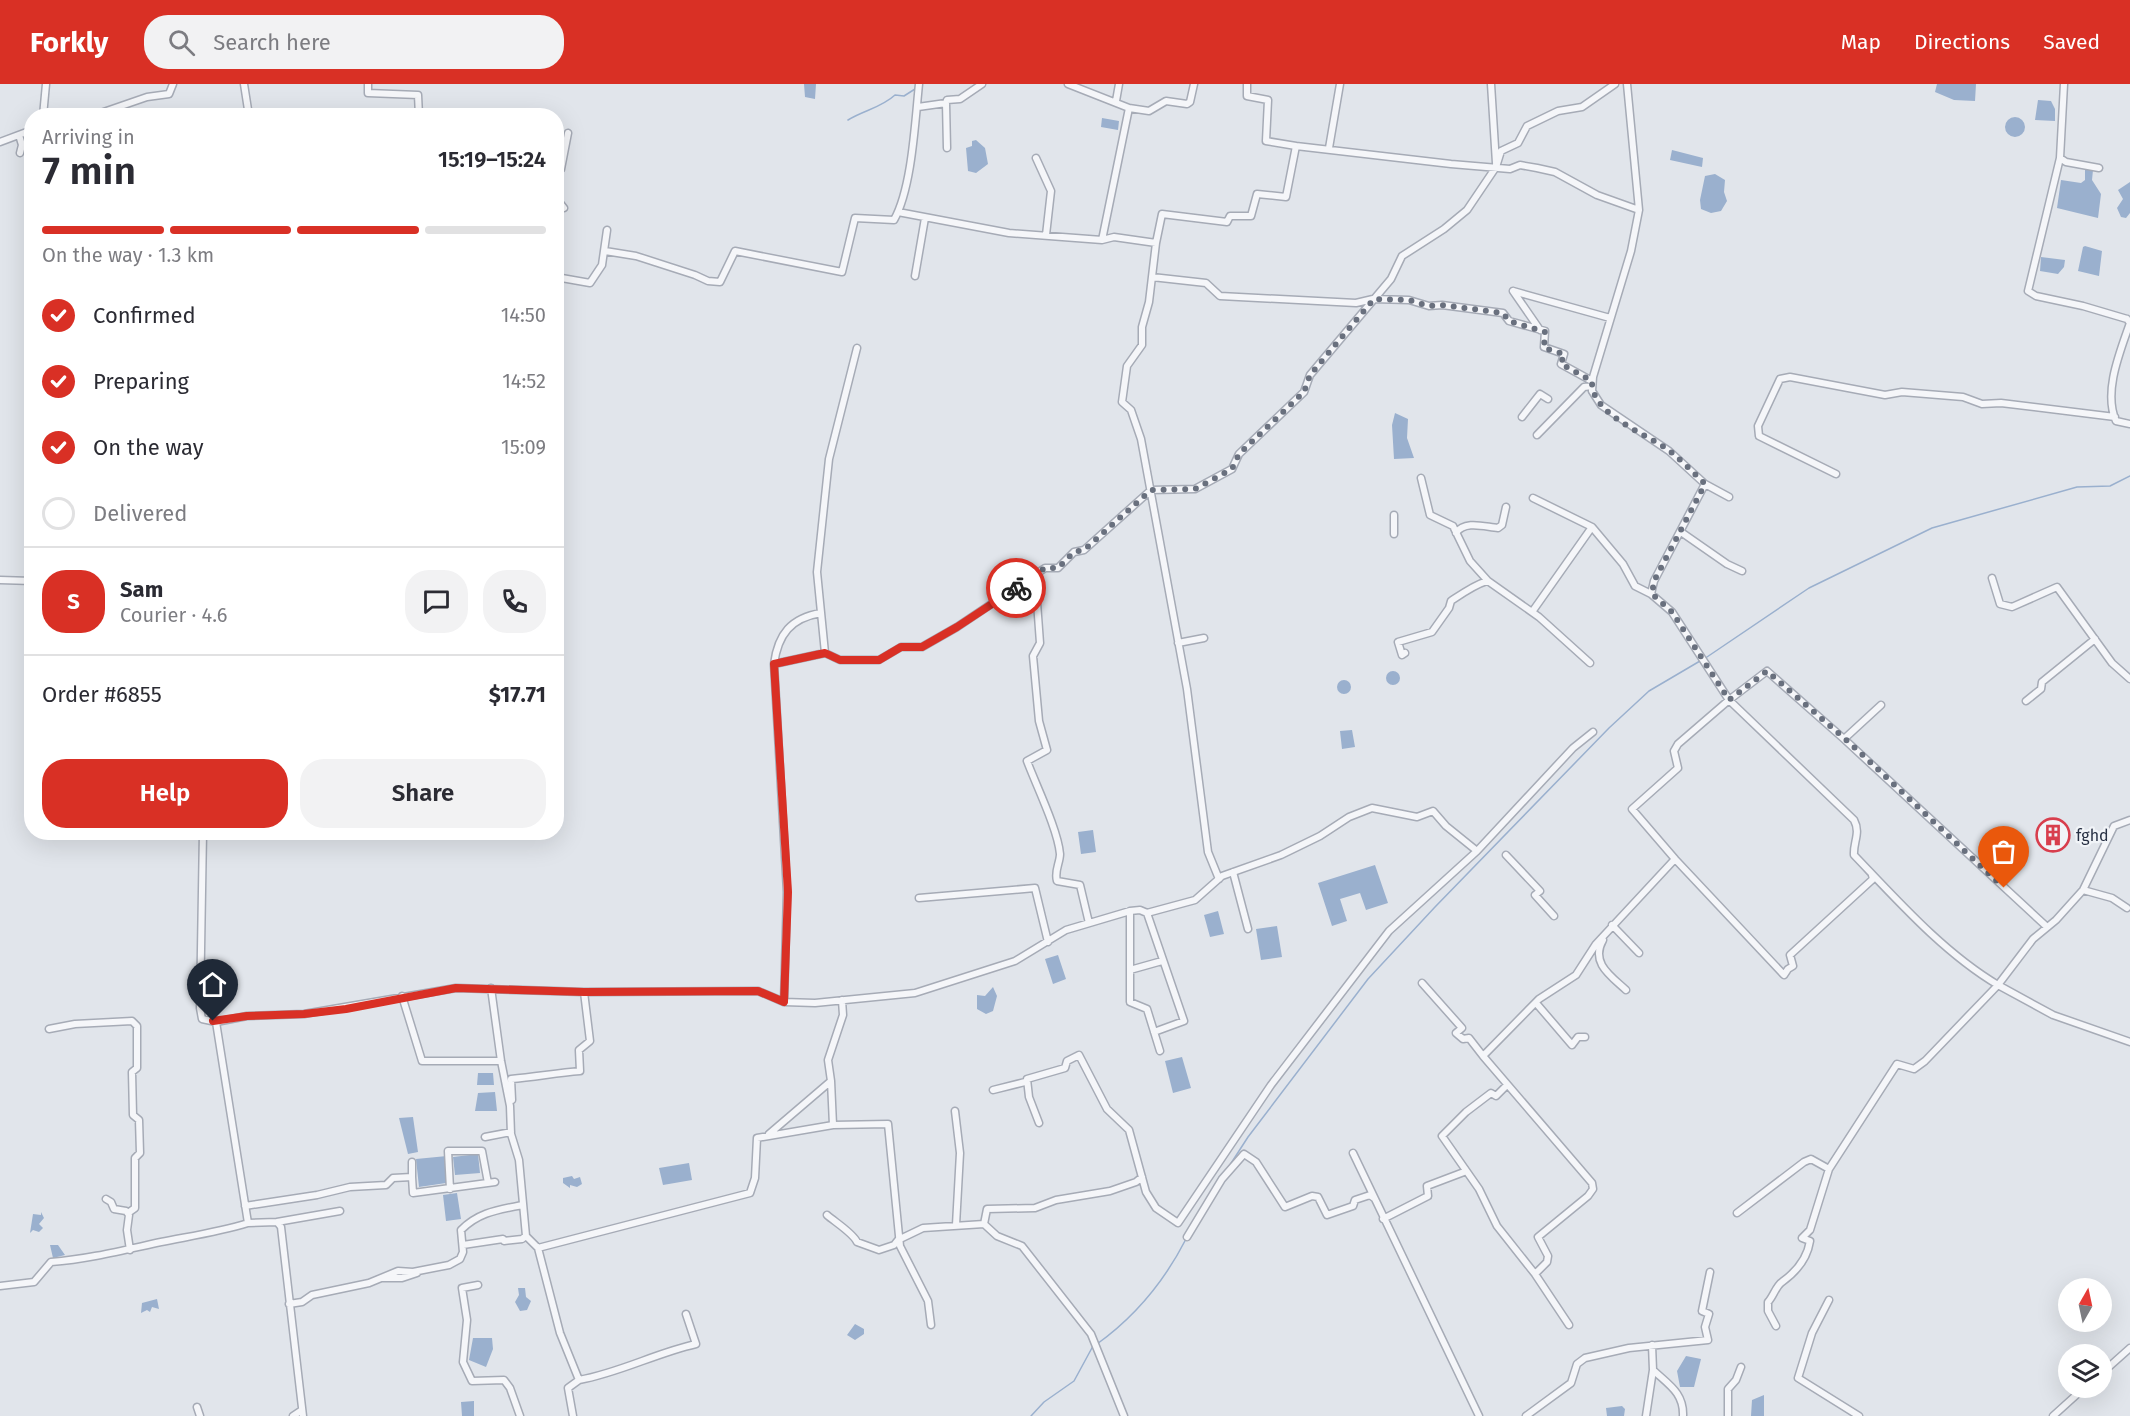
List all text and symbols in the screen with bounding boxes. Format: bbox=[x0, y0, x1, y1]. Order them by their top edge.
search box bbox=[144, 15, 564, 69]
text: Forkly bbox=[30, 26, 108, 59]
icon: search bbox=[165, 26, 198, 59]
text: Search here bbox=[213, 29, 331, 56]
text: Map bbox=[1841, 29, 1881, 55]
text: Directions bbox=[1914, 29, 2010, 55]
text: Saved bbox=[2043, 29, 2100, 55]
text: Arriving in bbox=[42, 125, 135, 149]
text: 15:19–15:24 bbox=[438, 146, 546, 173]
text: 7 min bbox=[42, 148, 136, 194]
text: On the way · 1.3 km bbox=[42, 243, 214, 267]
icon: check bbox=[42, 299, 75, 332]
text: Confirmed bbox=[93, 302, 196, 329]
text: 14:50 bbox=[501, 303, 546, 327]
icon: check bbox=[42, 365, 75, 398]
text: Preparing bbox=[93, 368, 189, 395]
text: 14:52 bbox=[502, 369, 546, 393]
icon: check bbox=[42, 431, 75, 464]
text: On the way bbox=[93, 434, 204, 461]
text: 15:09 bbox=[501, 435, 546, 459]
text: Delivered bbox=[93, 500, 188, 527]
courier bbox=[986, 558, 1046, 618]
button: chat bbox=[405, 570, 468, 633]
button: phone bbox=[483, 570, 546, 633]
icon: bike bbox=[1000, 572, 1033, 605]
text: Sam bbox=[120, 576, 163, 603]
text: S bbox=[67, 588, 80, 615]
text: Courier · 4.6 bbox=[120, 603, 227, 627]
text: Order #6855 bbox=[42, 681, 162, 708]
text: $17.71 bbox=[489, 681, 546, 708]
button: Help bbox=[42, 759, 288, 828]
button: Share bbox=[300, 759, 546, 828]
building icon: fghd bbox=[2035, 817, 2071, 853]
pin bbox=[1978, 826, 2029, 888]
place label: fghd bbox=[2076, 826, 2109, 845]
icon: bag bbox=[1987, 835, 2020, 868]
pin bbox=[187, 959, 238, 1021]
icon: home bbox=[196, 968, 229, 1001]
north arrow bbox=[2058, 1278, 2112, 1332]
map controls bbox=[2058, 1278, 2112, 1398]
button: layers bbox=[2058, 1344, 2112, 1398]

